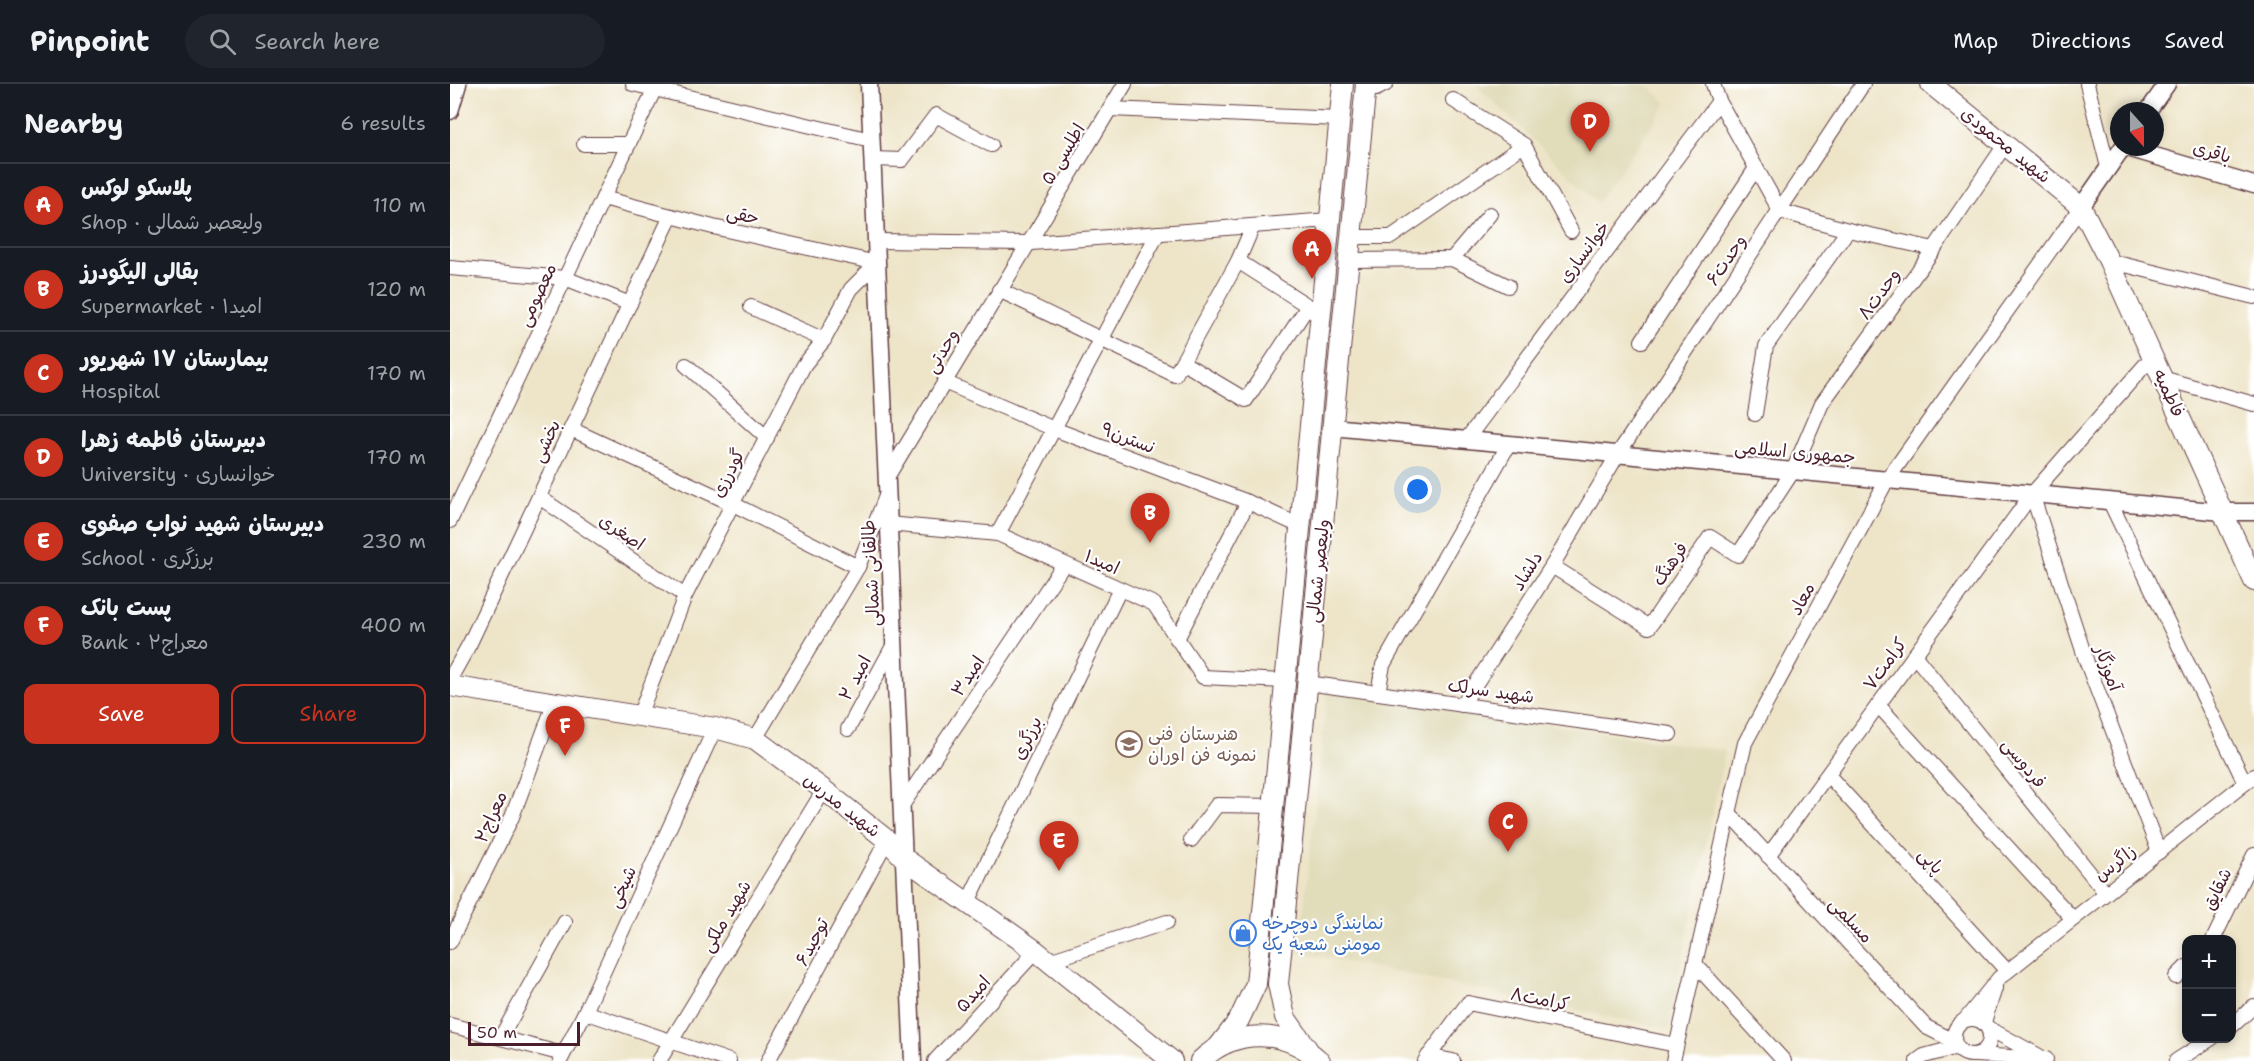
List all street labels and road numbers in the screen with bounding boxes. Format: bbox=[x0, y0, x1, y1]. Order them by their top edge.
street label: شهید محمودی bbox=[1956, 101, 2056, 189]
street label: اطلسی ۵ bbox=[1035, 119, 1091, 189]
street label: باقری bbox=[2190, 135, 2234, 169]
street label: حقی bbox=[724, 200, 762, 230]
street label: خوانساری bbox=[1553, 216, 1615, 288]
street label: وحدت۶ bbox=[1700, 230, 1752, 290]
street label: معصومی bbox=[512, 259, 562, 331]
street label: وحدت۸ bbox=[1852, 263, 1906, 325]
street label: وحدتی bbox=[919, 324, 965, 378]
street label: فاطمیه bbox=[2148, 365, 2190, 421]
street label: بخشی bbox=[526, 416, 566, 466]
street label: نسترن۹ bbox=[1098, 417, 1158, 459]
street label: جمهوری اسلامی bbox=[1733, 435, 1857, 469]
street label: گودرزی bbox=[705, 444, 751, 502]
street label: اصغری bbox=[594, 508, 650, 556]
street label: ولیعصر شمالی bbox=[1301, 518, 1335, 624]
street label: طالقانی شمالی bbox=[856, 519, 886, 627]
street label: فرهنگ bbox=[1647, 537, 1693, 591]
street label: امید۱ bbox=[1081, 544, 1123, 580]
street label: دلشاد bbox=[1506, 547, 1548, 595]
street label: معاد bbox=[1783, 578, 1821, 620]
street label: کرامت۷ bbox=[1858, 633, 1912, 695]
street label: آموزگار bbox=[2088, 640, 2128, 696]
street label: امید ۲ bbox=[833, 651, 877, 705]
street label: امید۳ bbox=[946, 651, 990, 701]
street label: شهید سرلک bbox=[1446, 673, 1536, 709]
street label: برزگری bbox=[1006, 712, 1048, 764]
street label: فردوسی bbox=[1996, 733, 2052, 793]
street label: شهید مدرس bbox=[798, 767, 886, 843]
street label: معراج۲ bbox=[469, 787, 513, 847]
street label: زاگرس bbox=[2089, 839, 2141, 887]
street label: پاپی bbox=[1913, 843, 1949, 879]
street label: شیخی bbox=[602, 862, 642, 912]
street label: شقایق bbox=[2196, 864, 2238, 914]
street label: شهید ملکی bbox=[695, 875, 757, 957]
street label: مسلمی bbox=[1824, 892, 1878, 948]
street label: توحید۶ bbox=[789, 913, 835, 970]
street label: امید۵ bbox=[950, 970, 996, 1018]
street label: کرامت۸ bbox=[1508, 982, 1572, 1017]

